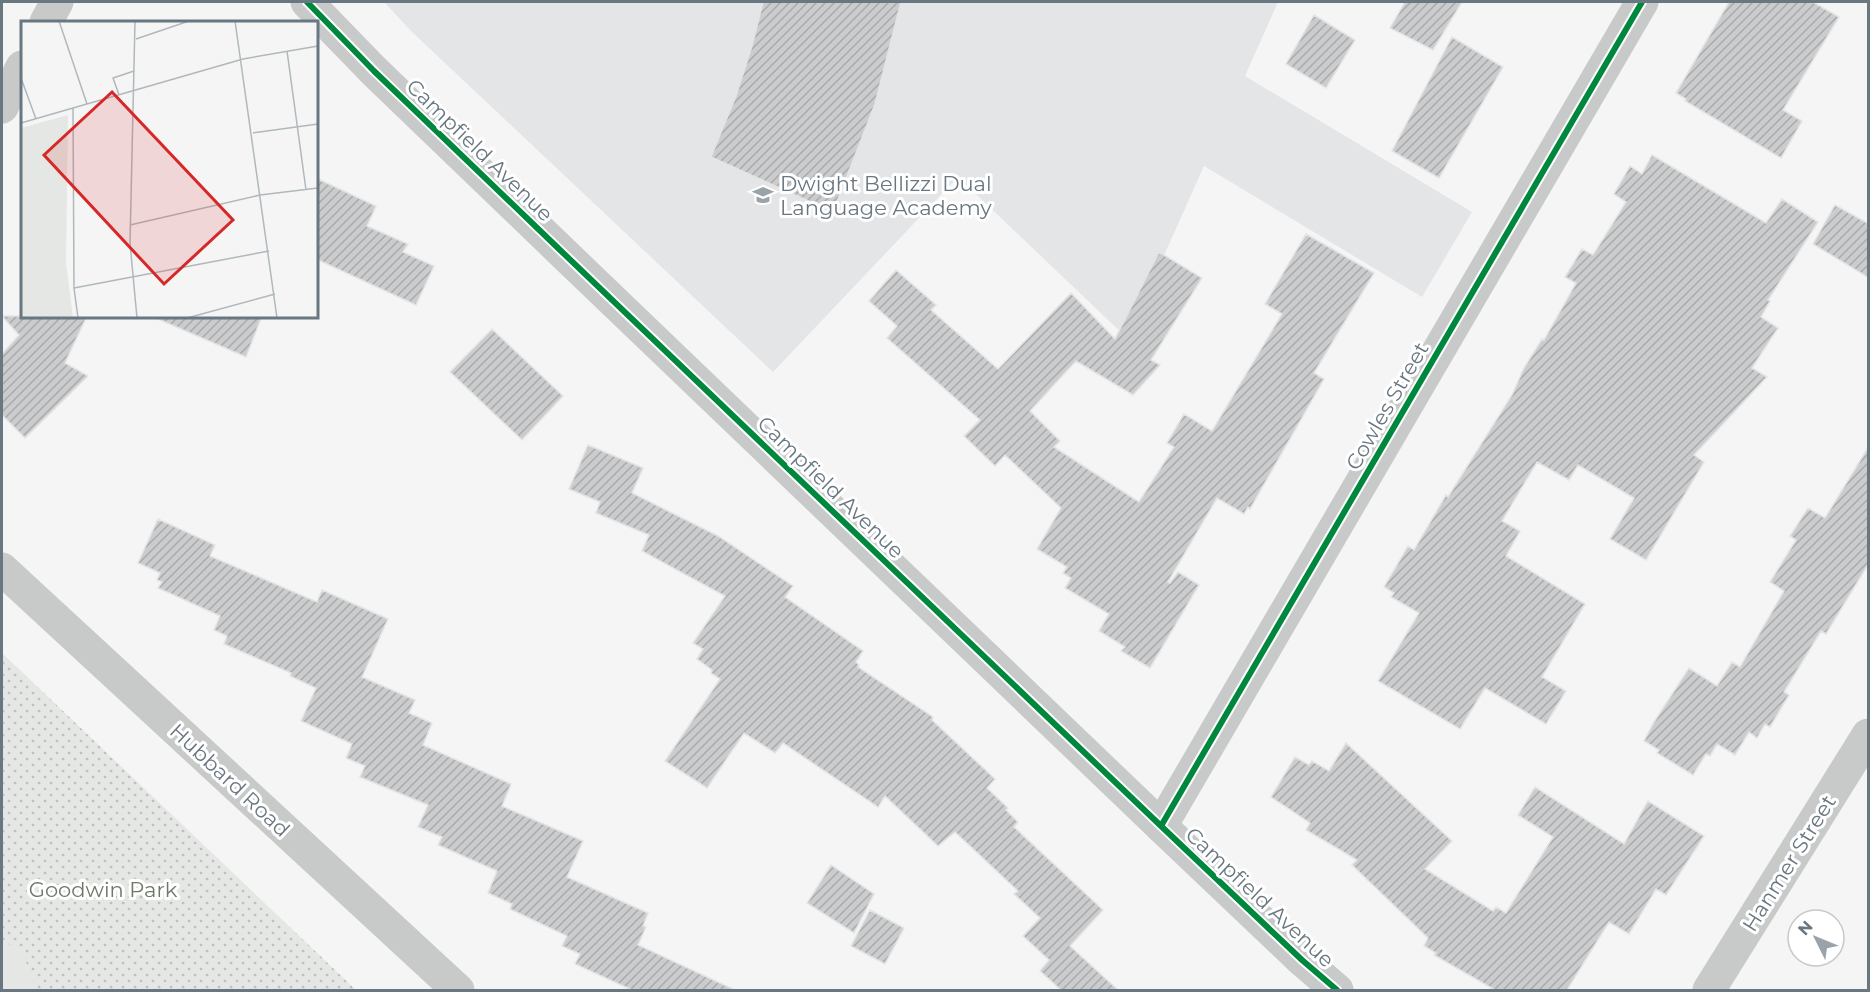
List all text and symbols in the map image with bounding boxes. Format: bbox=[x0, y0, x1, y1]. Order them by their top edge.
inset map bbox=[21, 21, 318, 318]
street label: Campfield Avenue bbox=[402, 74, 558, 226]
place label: Dwight Bellizzi Dual Language Academy bbox=[780, 171, 992, 220]
school or university icon: Dwight Bellizzi Dual Language Academy bbox=[751, 183, 775, 207]
street label: Cowles Street bbox=[1340, 338, 1434, 474]
street label: Campfield Avenue bbox=[753, 411, 909, 563]
street label: Hubbard Road bbox=[165, 718, 295, 842]
street label: Hanmer Street bbox=[1737, 790, 1841, 936]
street label: Campfield Avenue bbox=[1181, 822, 1339, 972]
park label: Goodwin Park bbox=[29, 877, 178, 902]
north arrow bbox=[1786, 908, 1846, 968]
text: N bbox=[1794, 917, 1817, 939]

